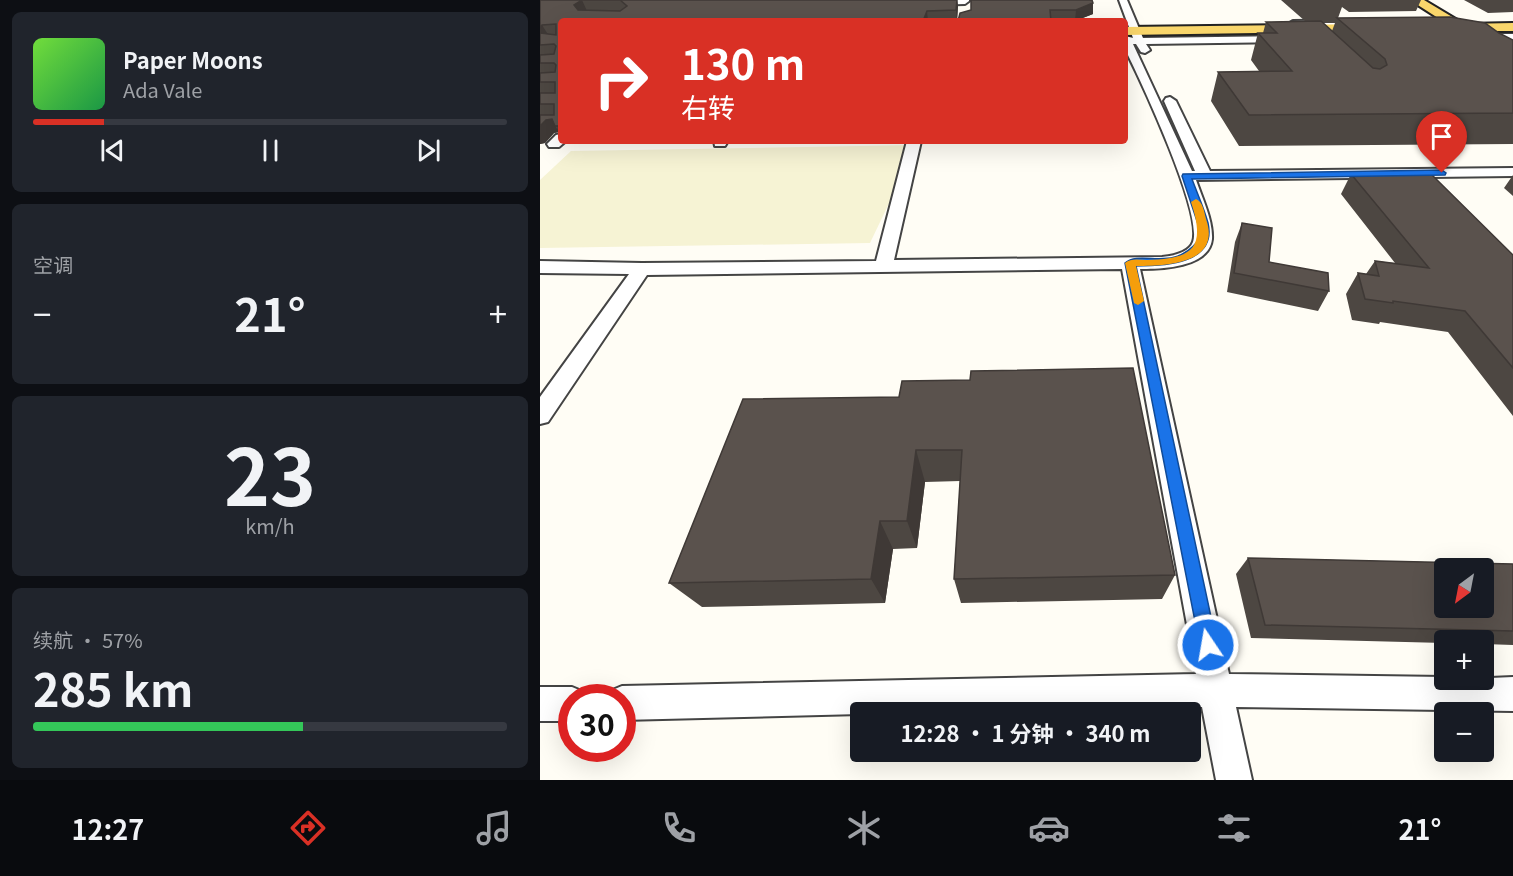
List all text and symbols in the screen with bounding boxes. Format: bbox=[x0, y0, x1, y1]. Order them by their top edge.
text: 130 m bbox=[681, 31, 805, 92]
icon: right bbox=[582, 42, 660, 120]
text: Paper Moons bbox=[123, 43, 263, 75]
text: Ada Vale bbox=[123, 75, 202, 104]
text: 右转 bbox=[681, 87, 735, 126]
pin bbox=[1416, 111, 1467, 173]
icon: arrive bbox=[1425, 120, 1458, 153]
icon: previous bbox=[96, 134, 129, 167]
icon: pause bbox=[254, 134, 287, 167]
icon: next bbox=[412, 134, 445, 167]
text: 空调 bbox=[33, 250, 73, 279]
text: 21° bbox=[234, 280, 306, 345]
text: − bbox=[33, 289, 51, 337]
text: + bbox=[489, 289, 507, 337]
text: 23 bbox=[224, 416, 316, 528]
text: km/h bbox=[245, 511, 295, 540]
north arrow bbox=[1434, 558, 1494, 618]
map controls bbox=[1434, 558, 1494, 762]
position arrow bbox=[1176, 613, 1240, 677]
text: 续航 · 57% bbox=[33, 625, 143, 654]
button: + bbox=[1434, 630, 1494, 690]
text: 285 km bbox=[33, 655, 193, 720]
speed limit sign: 30 bbox=[558, 684, 636, 762]
button: − bbox=[1434, 702, 1494, 762]
text: 12:28 · 1 分钟 · 340 m bbox=[900, 716, 1151, 748]
icon: directions bbox=[287, 807, 329, 849]
icon: music bbox=[473, 807, 515, 849]
icon: phone bbox=[658, 807, 700, 849]
icon: climate bbox=[843, 807, 885, 849]
icon: car bbox=[1028, 807, 1070, 849]
icon: filters bbox=[1213, 807, 1255, 849]
text: 12:27 bbox=[72, 809, 144, 848]
text: 21° bbox=[1399, 809, 1441, 848]

